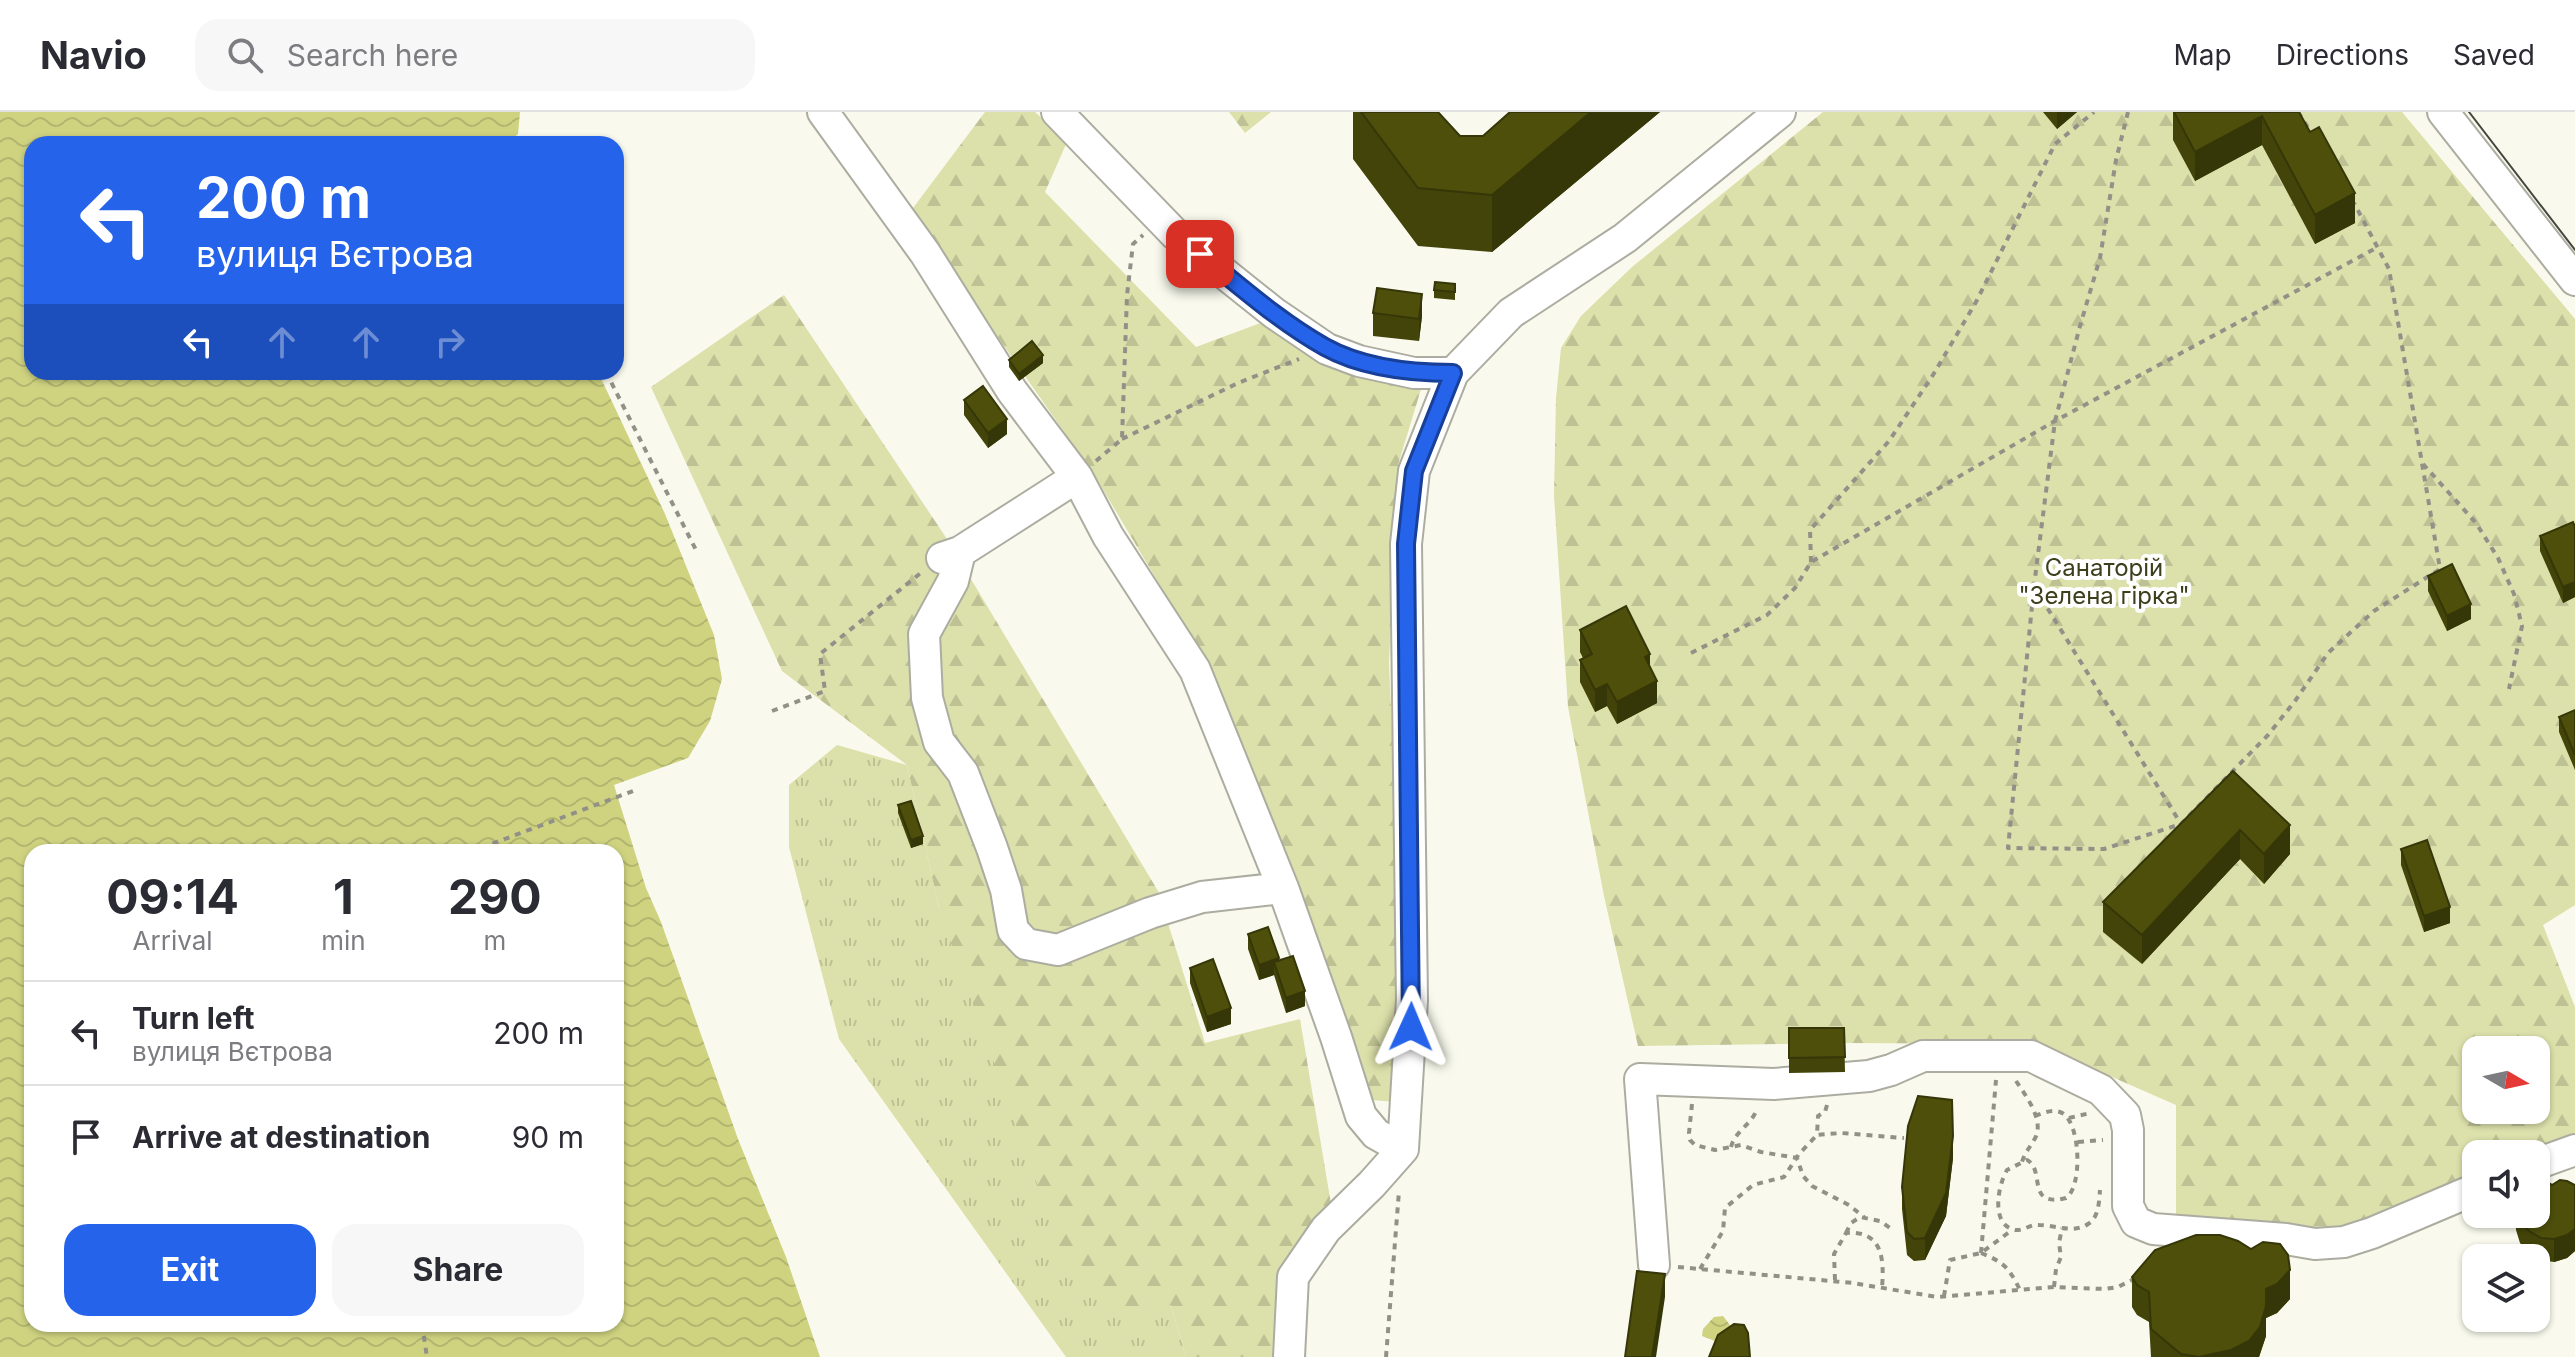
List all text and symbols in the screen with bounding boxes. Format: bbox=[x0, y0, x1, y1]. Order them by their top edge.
search box bbox=[195, 19, 755, 91]
text: Navio bbox=[40, 32, 147, 78]
icon: search bbox=[223, 33, 267, 77]
text: Search here bbox=[287, 37, 458, 73]
text: Map bbox=[2173, 38, 2232, 72]
text: Directions bbox=[2276, 38, 2409, 72]
text: Saved bbox=[2453, 38, 2535, 72]
text: 200 m bbox=[196, 164, 371, 232]
icon: left bbox=[64, 168, 168, 272]
pin bbox=[1166, 220, 1234, 288]
text: вулиця Вєтрова bbox=[196, 232, 474, 276]
icon: arrive bbox=[1178, 232, 1222, 276]
icon: left bbox=[176, 320, 220, 364]
icon: ahead bbox=[260, 320, 304, 364]
icon: ahead bbox=[344, 320, 388, 364]
icon: right bbox=[428, 320, 472, 364]
park label: Санаторій "Зелена гірка" bbox=[2018, 553, 2190, 610]
text: 09:14 bbox=[106, 867, 239, 926]
text: 1 bbox=[333, 867, 354, 926]
text: 290 bbox=[448, 867, 542, 926]
text: Arrival bbox=[133, 925, 213, 956]
text: min bbox=[321, 925, 366, 956]
text: m bbox=[483, 925, 506, 956]
position arrow bbox=[1369, 985, 1453, 1069]
text: Turn left bbox=[132, 1000, 254, 1036]
icon: left bbox=[64, 1011, 108, 1055]
text: 200 m bbox=[493, 1015, 584, 1051]
text: вулиця Вєтрова bbox=[132, 1036, 333, 1067]
north arrow bbox=[2462, 1036, 2550, 1124]
map controls bbox=[2462, 1036, 2550, 1332]
icon: arrive bbox=[64, 1115, 108, 1159]
text: Arrive at destination bbox=[132, 1119, 430, 1155]
text: 90 m bbox=[512, 1119, 584, 1155]
button: sound bbox=[2462, 1140, 2550, 1228]
button: Exit bbox=[64, 1224, 316, 1316]
button: Share bbox=[332, 1224, 584, 1316]
button: layers bbox=[2462, 1244, 2550, 1332]

